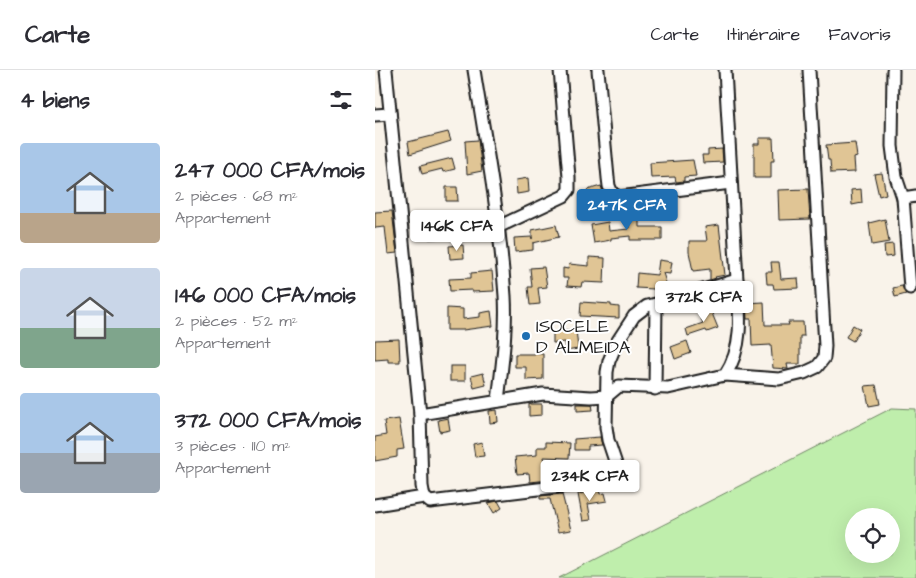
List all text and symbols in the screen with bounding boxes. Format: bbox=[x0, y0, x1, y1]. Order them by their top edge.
text: Carte bbox=[25, 18, 90, 52]
text: Carte bbox=[650, 22, 699, 47]
text: Itinéraire bbox=[727, 22, 800, 47]
text: Favoris bbox=[828, 22, 891, 47]
text: 4 biens bbox=[20, 86, 90, 115]
icon: filters bbox=[327, 86, 355, 114]
text: 247 000 CFA/mois bbox=[175, 156, 365, 185]
icon: home bbox=[60, 163, 120, 223]
text: 2 pièces · 68 m² bbox=[175, 185, 298, 207]
pin: 247K CFA bbox=[575, 189, 679, 231]
text: 247K CFA bbox=[588, 194, 666, 216]
text: Appartement bbox=[175, 207, 271, 229]
pin: 146K CFA bbox=[405, 210, 509, 252]
text: 146K CFA bbox=[421, 215, 493, 237]
pin: 372K CFA bbox=[652, 280, 756, 323]
text: 146 000 CFA/mois bbox=[175, 281, 356, 310]
text: 372K CFA bbox=[666, 286, 742, 308]
icon: home bbox=[60, 288, 120, 348]
text: 2 pièces · 52 m² bbox=[175, 310, 298, 332]
place label: ISOCELE D ALMEIDA bbox=[536, 314, 631, 360]
marker: ISOCELE D ALMEIDA bbox=[520, 330, 532, 342]
text: Appartement bbox=[175, 332, 271, 354]
text: 372 000 CFA/mois bbox=[175, 406, 361, 435]
icon: home bbox=[60, 413, 120, 473]
text: 3 pièces · 110 m² bbox=[175, 435, 290, 457]
text: Appartement bbox=[175, 457, 271, 479]
pin: 234K CFA bbox=[538, 460, 642, 502]
text: 234K CFA bbox=[552, 465, 628, 487]
map controls bbox=[845, 508, 900, 563]
button: locate bbox=[845, 508, 900, 563]

